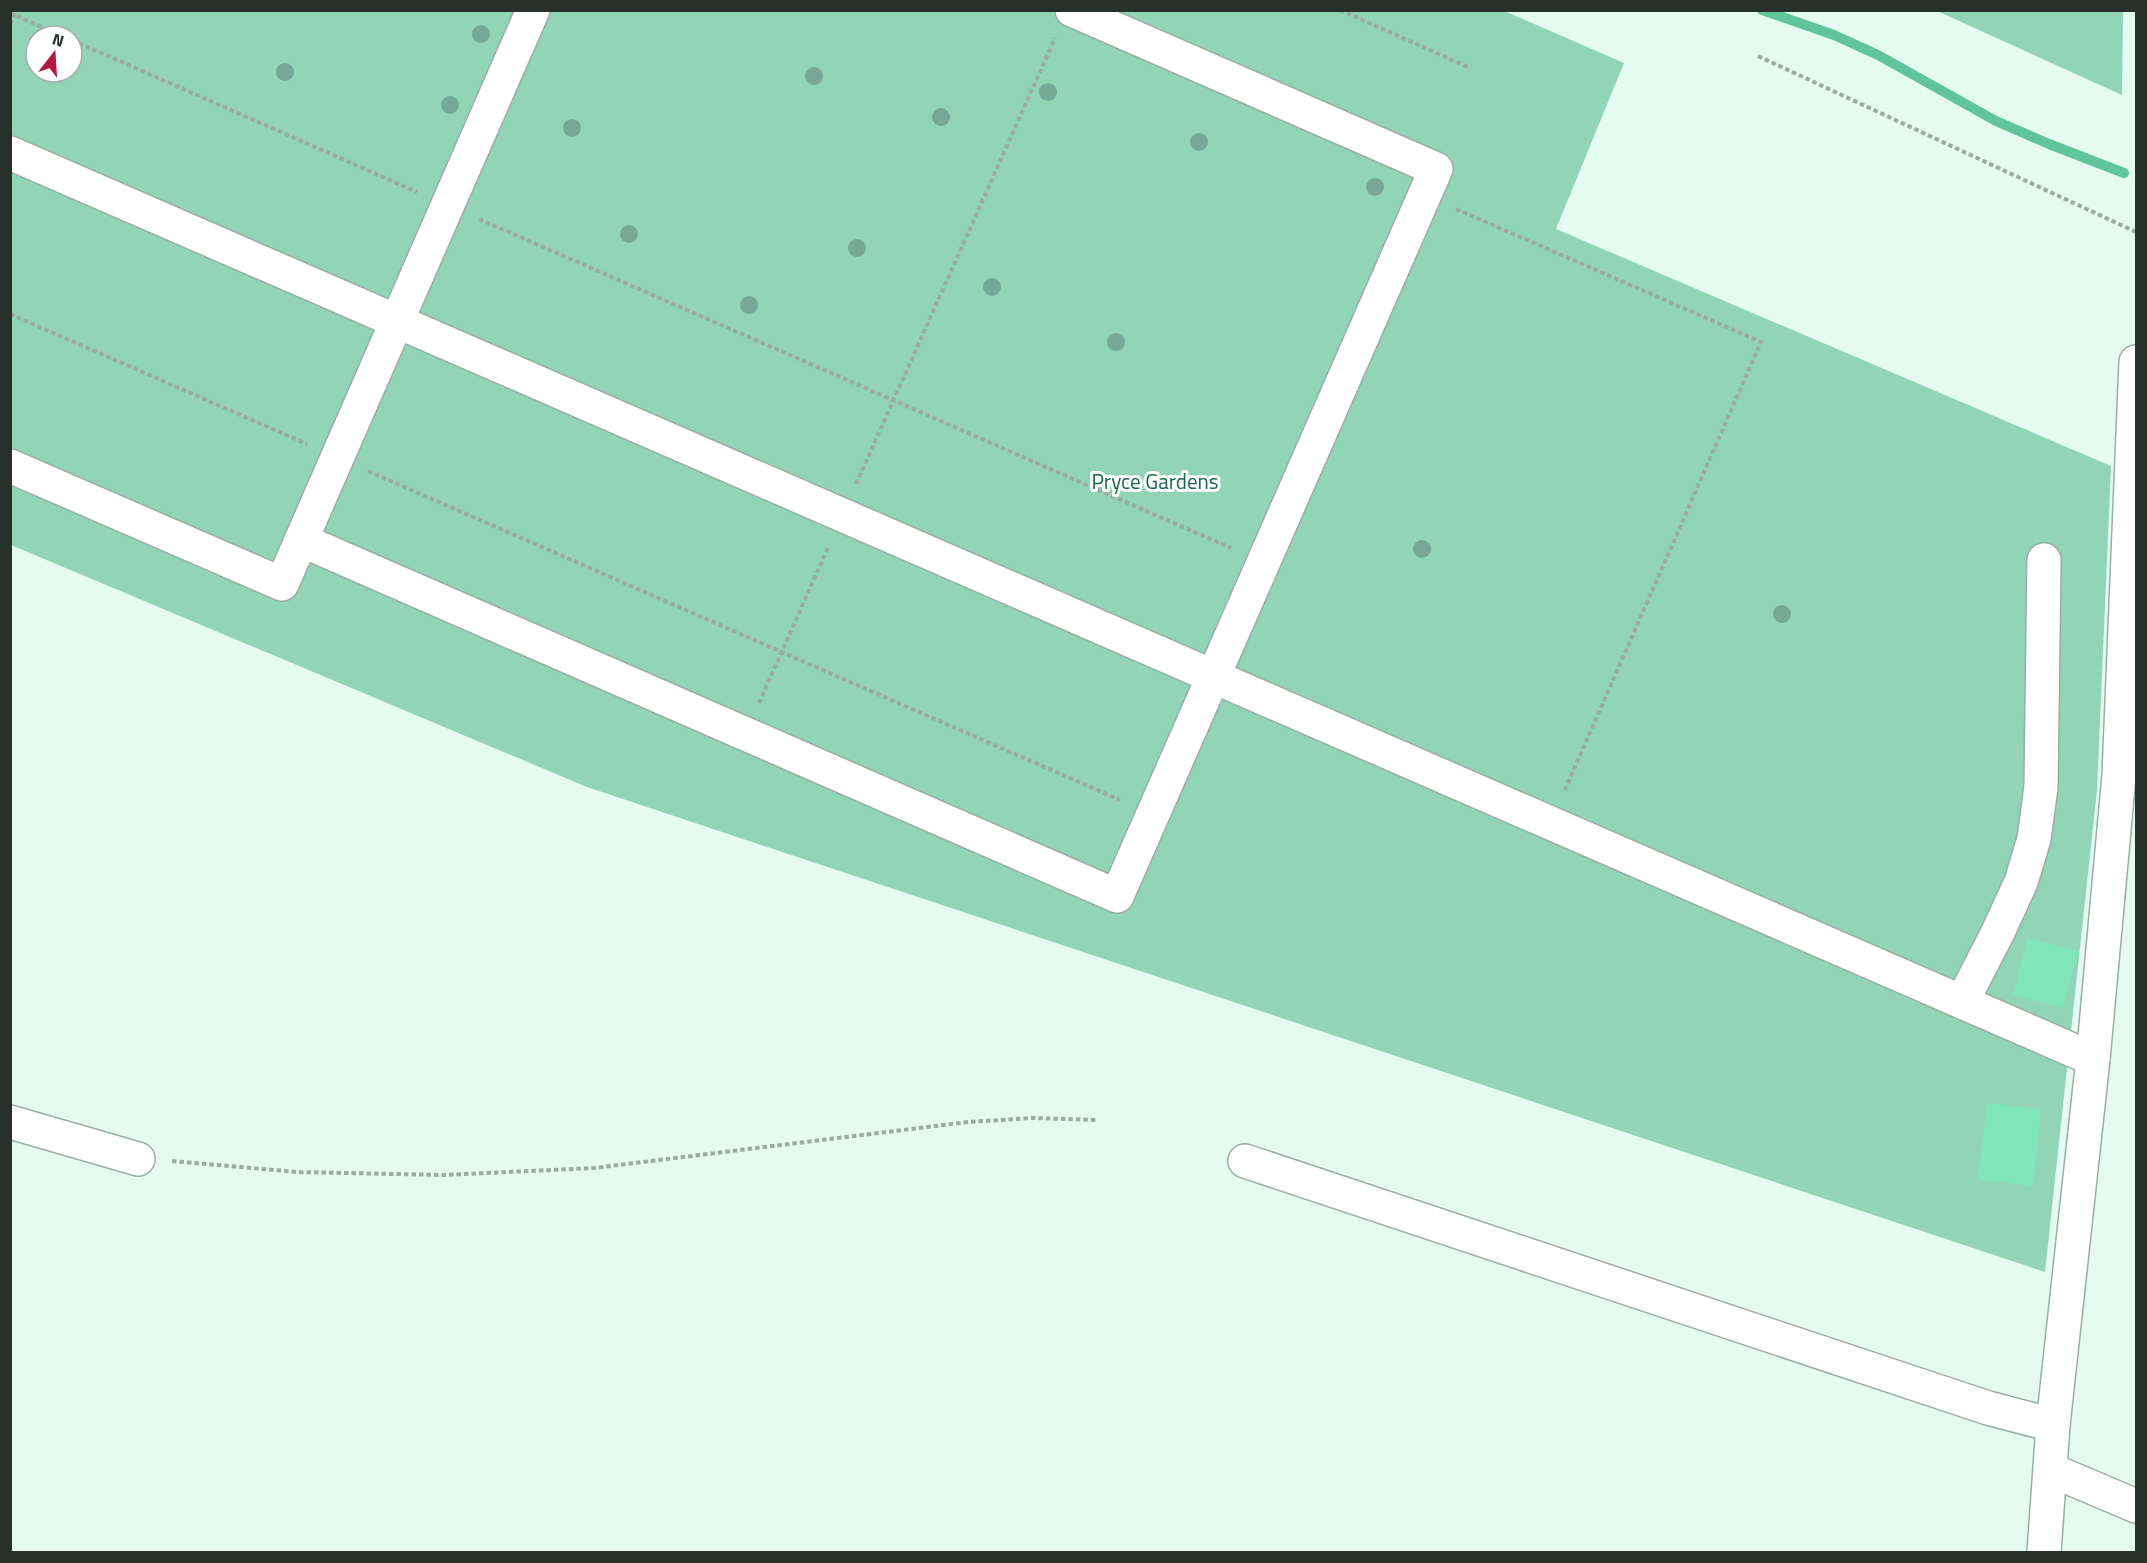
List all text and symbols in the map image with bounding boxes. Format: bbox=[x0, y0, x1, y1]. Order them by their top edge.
north arrow bbox=[24, 24, 84, 84]
text: N bbox=[50, 27, 67, 53]
park label: Pryce Gardens bbox=[1091, 465, 1219, 497]

